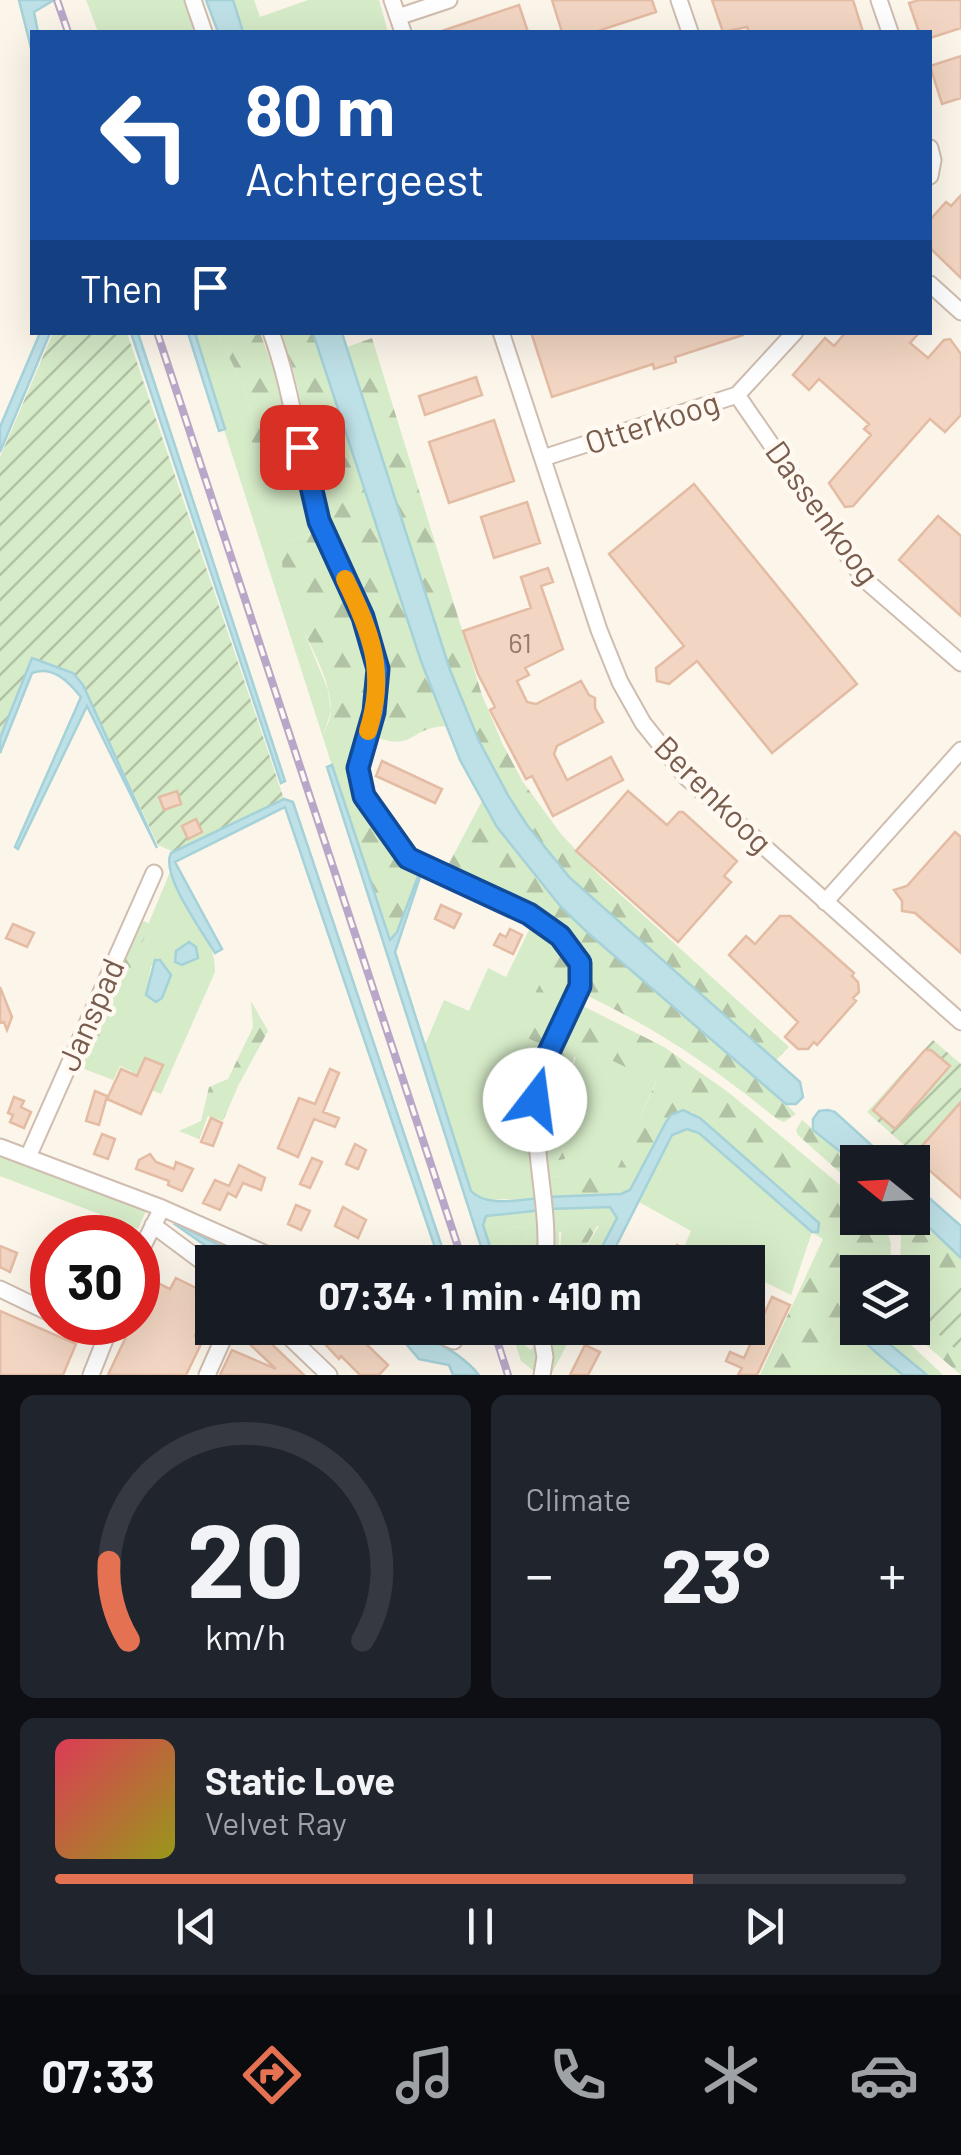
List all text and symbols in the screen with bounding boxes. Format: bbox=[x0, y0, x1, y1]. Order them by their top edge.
text: 80 m bbox=[245, 66, 395, 150]
icon: left bbox=[80, 70, 210, 200]
text: Achtergeest bbox=[245, 151, 485, 205]
icon: arrive bbox=[183, 260, 238, 315]
text: Then bbox=[80, 265, 163, 311]
street label: Otterkoog bbox=[579, 382, 723, 461]
pin bbox=[260, 405, 345, 490]
icon: arrive bbox=[275, 420, 330, 475]
street label: Dassenkoog bbox=[759, 433, 888, 591]
house number: 61 bbox=[508, 625, 532, 659]
street label: Berenkoog bbox=[648, 727, 781, 860]
street label: Janspad bbox=[48, 952, 131, 1076]
position arrow bbox=[483, 1048, 587, 1152]
north arrow bbox=[840, 1145, 930, 1235]
map controls bbox=[840, 1145, 930, 1345]
speed limit sign: 30 bbox=[30, 1215, 160, 1345]
button: layers bbox=[840, 1255, 930, 1345]
text: 07:34 · 1 min · 410 m bbox=[318, 1272, 642, 1318]
text: Climate bbox=[526, 1479, 631, 1517]
text: 20 bbox=[186, 1494, 304, 1619]
text: 23° bbox=[661, 1528, 771, 1618]
text: − bbox=[526, 1540, 553, 1606]
text: + bbox=[878, 1540, 906, 1606]
text: km/h bbox=[205, 1614, 286, 1657]
text: Static Love bbox=[205, 1757, 395, 1803]
text: Velvet Ray bbox=[205, 1803, 347, 1841]
icon: previous bbox=[169, 1899, 224, 1954]
icon: pause bbox=[453, 1899, 508, 1954]
icon: next bbox=[737, 1899, 792, 1954]
icon: directions bbox=[237, 2040, 307, 2110]
icon: music bbox=[390, 2040, 460, 2110]
icon: phone bbox=[543, 2040, 613, 2110]
icon: climate bbox=[696, 2040, 766, 2110]
icon: car bbox=[849, 2040, 919, 2110]
text: 07:33 bbox=[42, 2048, 154, 2102]

